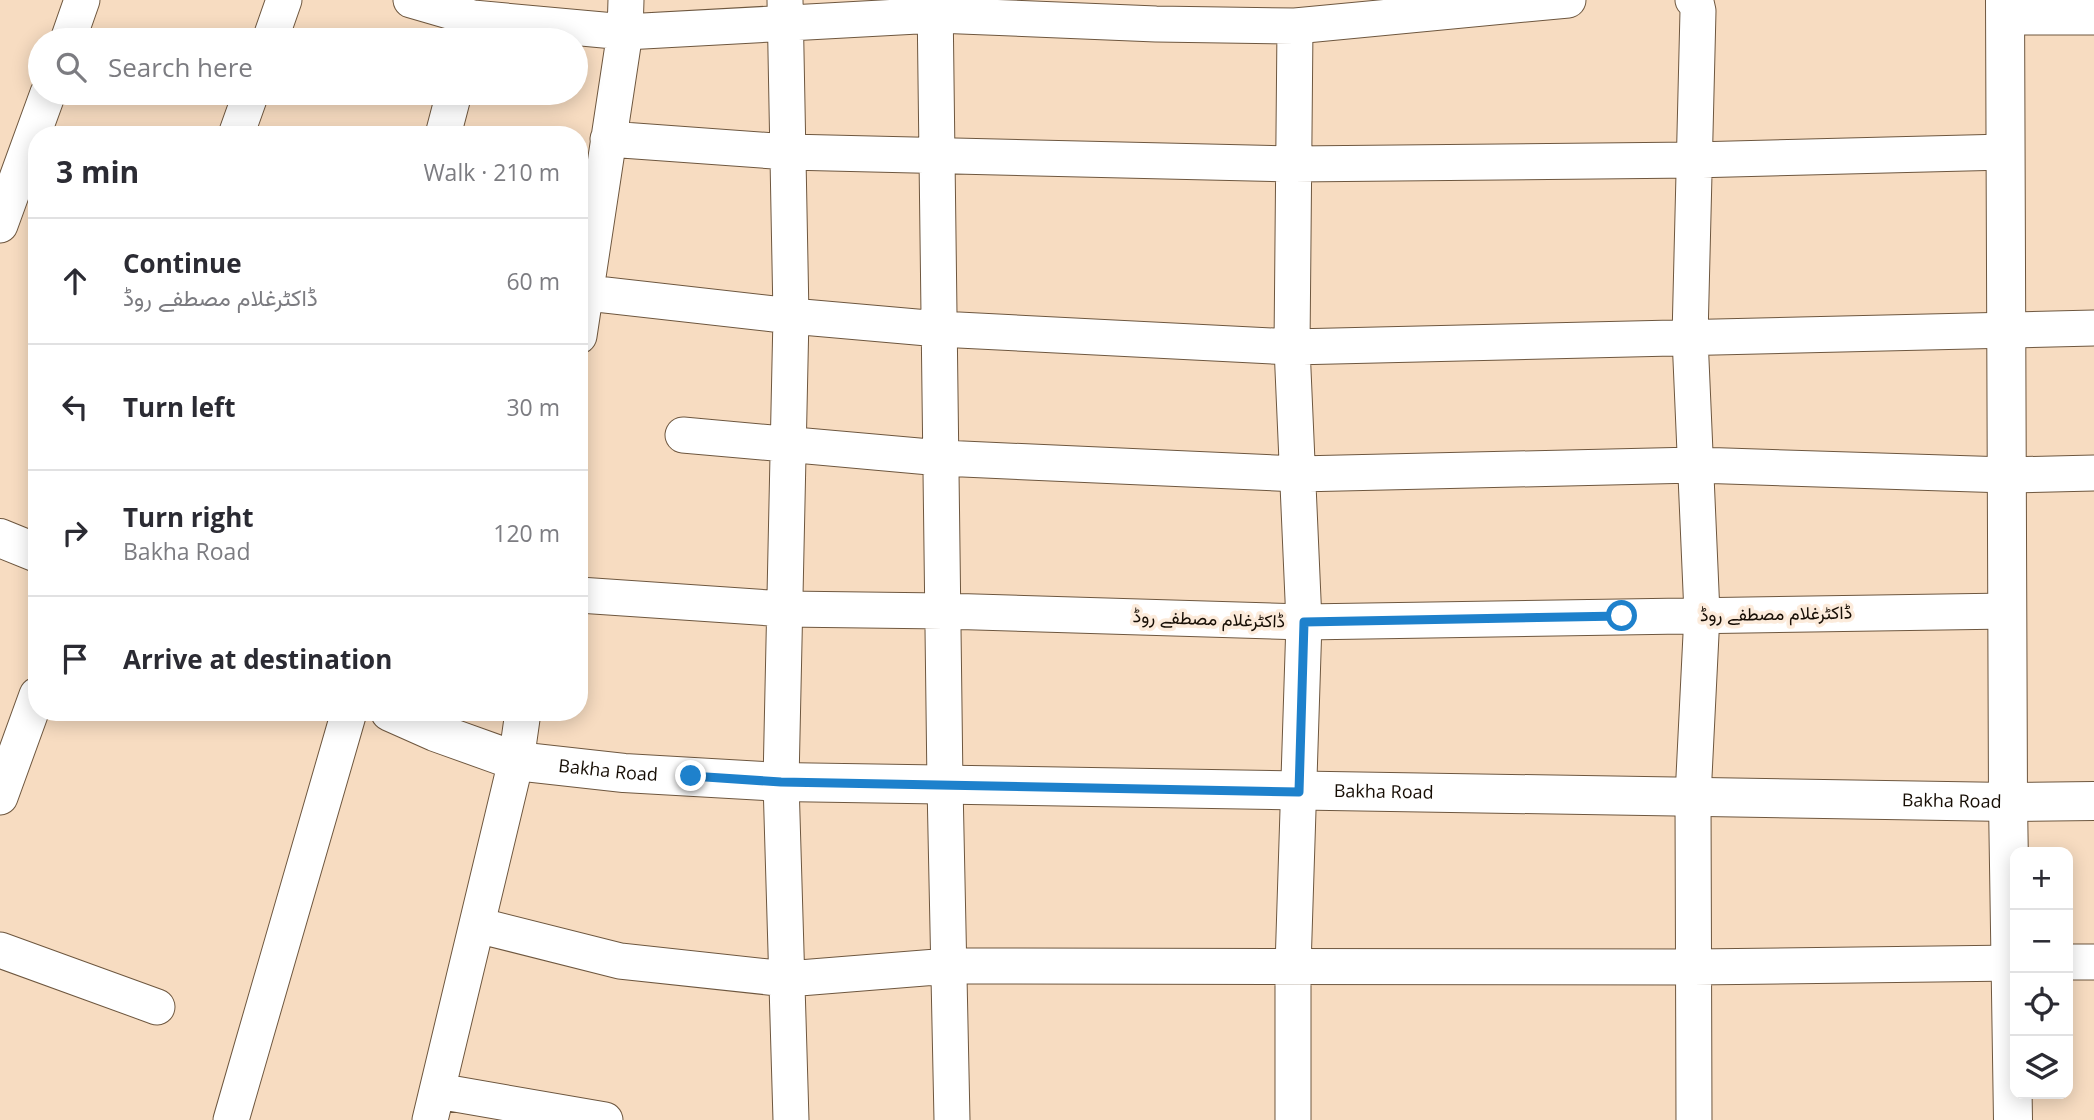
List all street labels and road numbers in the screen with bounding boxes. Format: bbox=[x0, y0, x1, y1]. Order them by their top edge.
street label: ڈاکٹرغلام مصطفے روڈ bbox=[1700, 600, 1852, 627]
street label: ڈاکٹرغلام مصطفے روڈ bbox=[1132, 603, 1286, 634]
street label: Bakha Road bbox=[557, 753, 659, 786]
street label: Bakha Road bbox=[1334, 778, 1434, 804]
street label: Bakha Road bbox=[1902, 787, 2002, 813]

